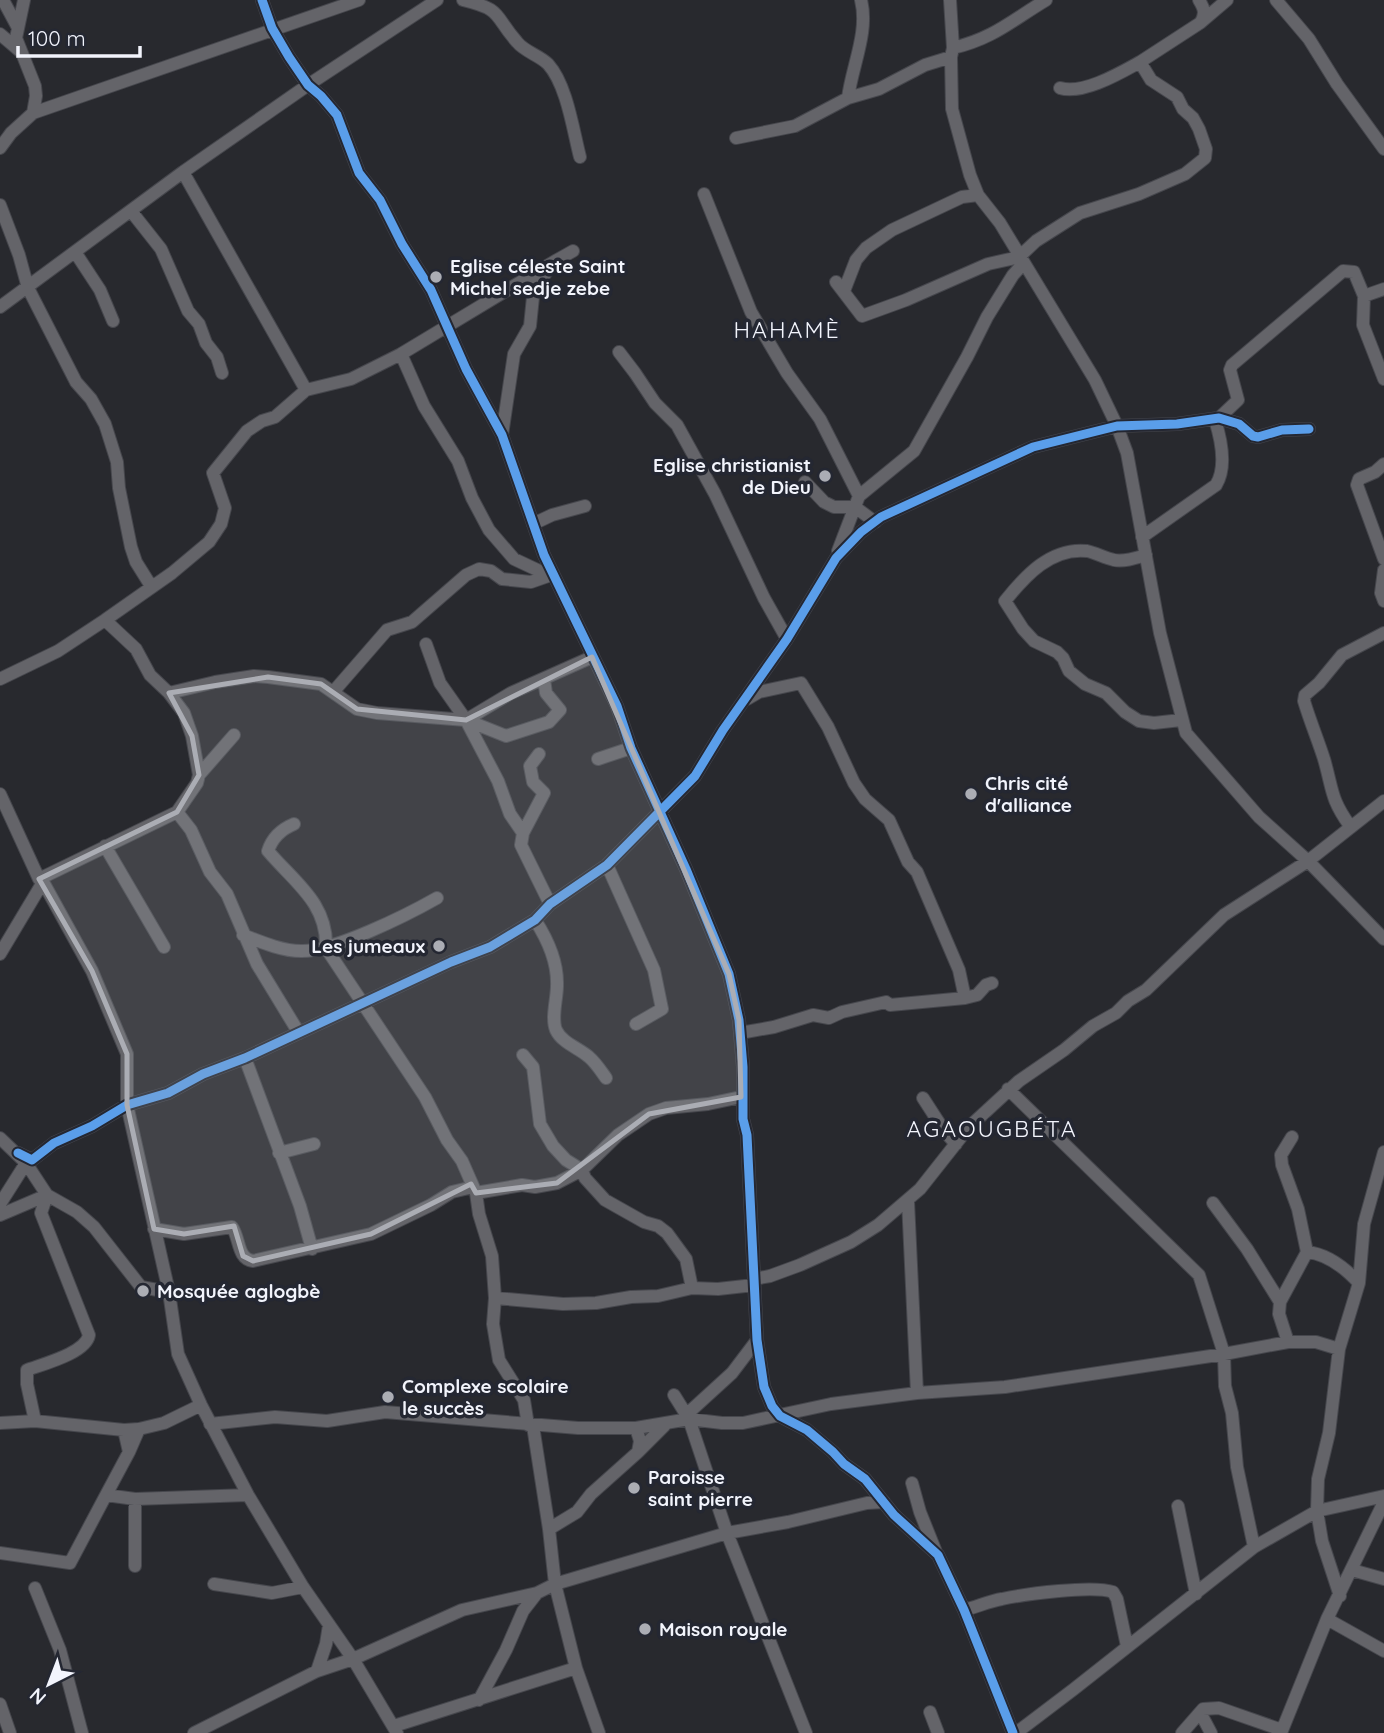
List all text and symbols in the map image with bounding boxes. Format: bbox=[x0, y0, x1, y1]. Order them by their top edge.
scale bar bbox=[18, 14, 140, 58]
text: 100 m bbox=[28, 25, 86, 51]
place label: Eglise céleste Saint Michel sedje zebe bbox=[450, 254, 626, 300]
marker: Eglise céleste Saint Michel sedje zebe bbox=[428, 269, 444, 285]
district label: HAHAMÈ bbox=[734, 315, 840, 344]
place label: Eglise christianist de Dieu bbox=[653, 453, 811, 499]
marker: Eglise christianist de Dieu bbox=[817, 468, 833, 484]
place label: Chris cité d'alliance bbox=[985, 771, 1072, 817]
marker: Chris cité d'alliance bbox=[963, 786, 979, 802]
place label: Les jumeaux bbox=[311, 934, 425, 958]
marker: Les jumeaux bbox=[431, 938, 447, 954]
district label: AGAOUGBÉTA bbox=[906, 1114, 1078, 1143]
place label: Mosquée aglogbè bbox=[157, 1279, 321, 1303]
marker: Mosquée aglogbè bbox=[135, 1283, 151, 1299]
place label: Complexe scolaire le succès bbox=[402, 1374, 569, 1420]
marker: Complexe scolaire le succès bbox=[380, 1389, 396, 1405]
place label: Paroisse saint pierre bbox=[648, 1465, 753, 1511]
marker: Paroisse saint pierre bbox=[626, 1480, 642, 1496]
place label: Maison royale bbox=[659, 1617, 788, 1641]
marker: Maison royale bbox=[637, 1621, 653, 1637]
north arrow bbox=[14, 1649, 84, 1719]
text: N bbox=[24, 1683, 51, 1710]

